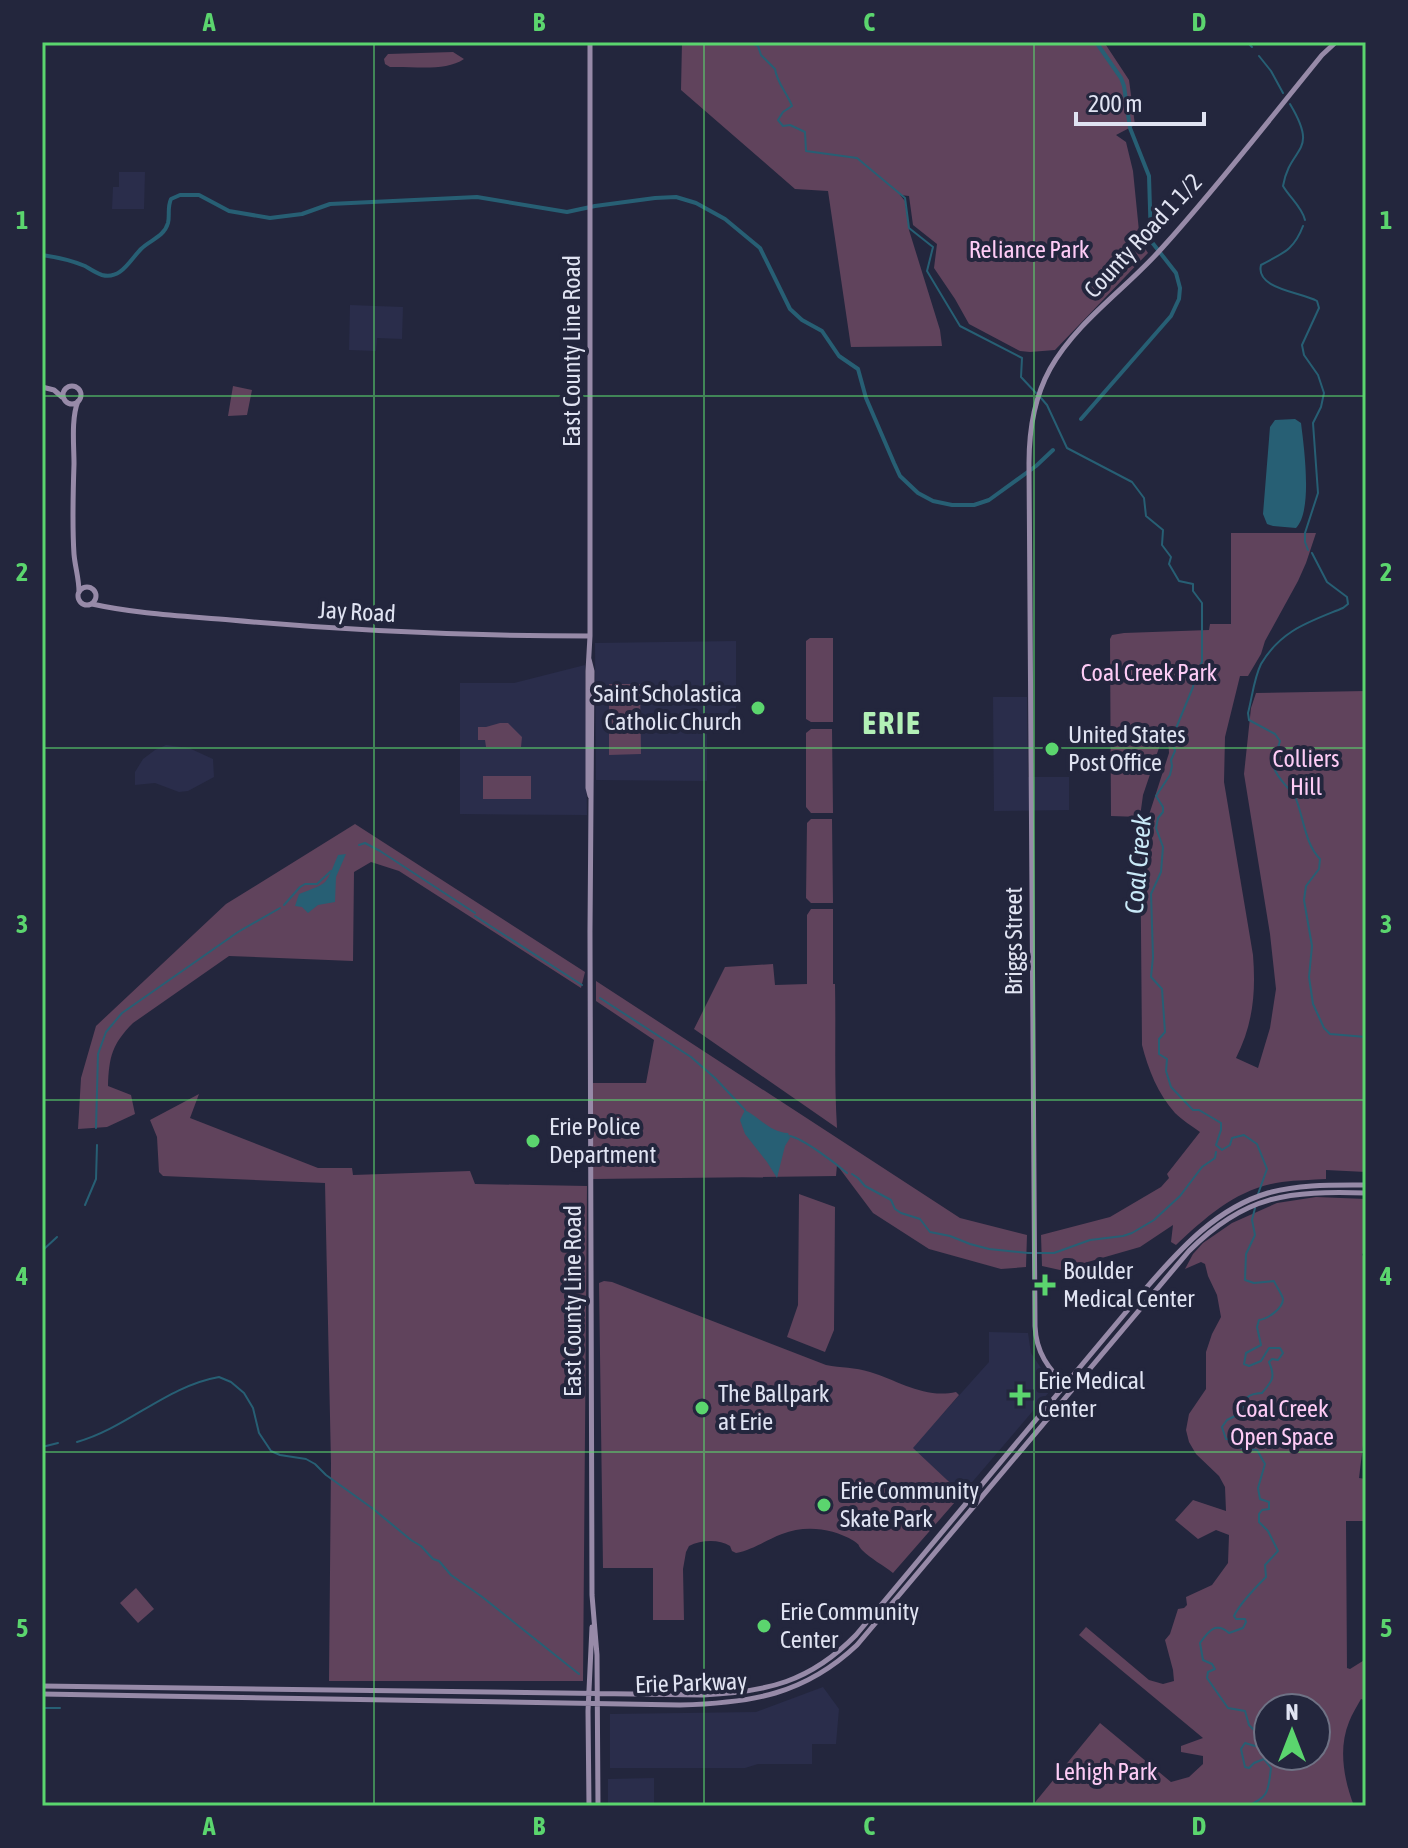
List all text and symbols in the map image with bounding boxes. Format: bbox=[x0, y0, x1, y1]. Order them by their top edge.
text: A bbox=[202, 7, 216, 37]
text: B bbox=[533, 7, 546, 37]
text: C bbox=[863, 7, 875, 37]
text: D bbox=[1192, 7, 1206, 37]
scale bar bbox=[1076, 76, 1204, 126]
text: 200 m bbox=[1088, 90, 1142, 117]
street label: County Road 1 1/2 bbox=[1078, 168, 1207, 303]
text: 1 bbox=[16, 205, 28, 235]
text: 1 bbox=[1380, 205, 1392, 235]
park label: Reliance Park bbox=[969, 236, 1090, 263]
street label: East County Line Road bbox=[558, 255, 585, 447]
text: 2 bbox=[16, 557, 28, 587]
text: 2 bbox=[1380, 557, 1392, 587]
street label: Jay Road bbox=[317, 596, 397, 627]
park label: Coal Creek Park bbox=[1081, 659, 1218, 686]
place label: Saint Scholastica Catholic Church bbox=[593, 680, 742, 735]
marker: Saint Scholastica Catholic Church bbox=[749, 699, 767, 717]
district label: ERIE bbox=[862, 704, 922, 741]
place label: United States Post Office bbox=[1068, 721, 1186, 776]
marker: United States Post Office bbox=[1043, 740, 1061, 758]
park label: Colliers Hill bbox=[1273, 745, 1339, 800]
water label: Coal Creek bbox=[1119, 813, 1157, 915]
street label: Briggs Street bbox=[1000, 887, 1027, 995]
text: 3 bbox=[16, 909, 28, 939]
text: 3 bbox=[1380, 909, 1392, 939]
place label: Erie Police Department bbox=[549, 1113, 656, 1168]
marker: Erie Police Department bbox=[524, 1132, 542, 1150]
street label: East County Line Road bbox=[559, 1205, 586, 1397]
place label: Boulder Medical Center bbox=[1063, 1257, 1195, 1312]
text: 4 bbox=[15, 1261, 28, 1291]
text: 4 bbox=[1379, 1261, 1392, 1291]
marker: Boulder Medical Center bbox=[1034, 1274, 1056, 1296]
place label: Erie Medical Center bbox=[1038, 1367, 1146, 1422]
place label: The Ballpark at Erie bbox=[718, 1380, 830, 1435]
marker: Erie Medical Center bbox=[1009, 1384, 1031, 1406]
park label: Coal Creek Open Space bbox=[1230, 1395, 1334, 1450]
marker: The Ballpark at Erie bbox=[693, 1399, 711, 1417]
place label: Erie Community Skate Park bbox=[840, 1477, 979, 1532]
marker: Erie Community Skate Park bbox=[815, 1496, 833, 1514]
place label: Erie Community Center bbox=[780, 1598, 919, 1653]
text: 5 bbox=[16, 1613, 28, 1643]
text: 5 bbox=[1380, 1613, 1392, 1643]
marker: Erie Community Center bbox=[755, 1617, 773, 1635]
street label: Erie Parkway bbox=[634, 1667, 748, 1698]
north arrow bbox=[1252, 1692, 1332, 1772]
text: N bbox=[1286, 1699, 1298, 1725]
park label: Lehigh Park bbox=[1055, 1758, 1158, 1785]
text: A bbox=[202, 1811, 216, 1841]
text: B bbox=[533, 1811, 546, 1841]
text: C bbox=[863, 1811, 875, 1841]
text: D bbox=[1192, 1811, 1206, 1841]

